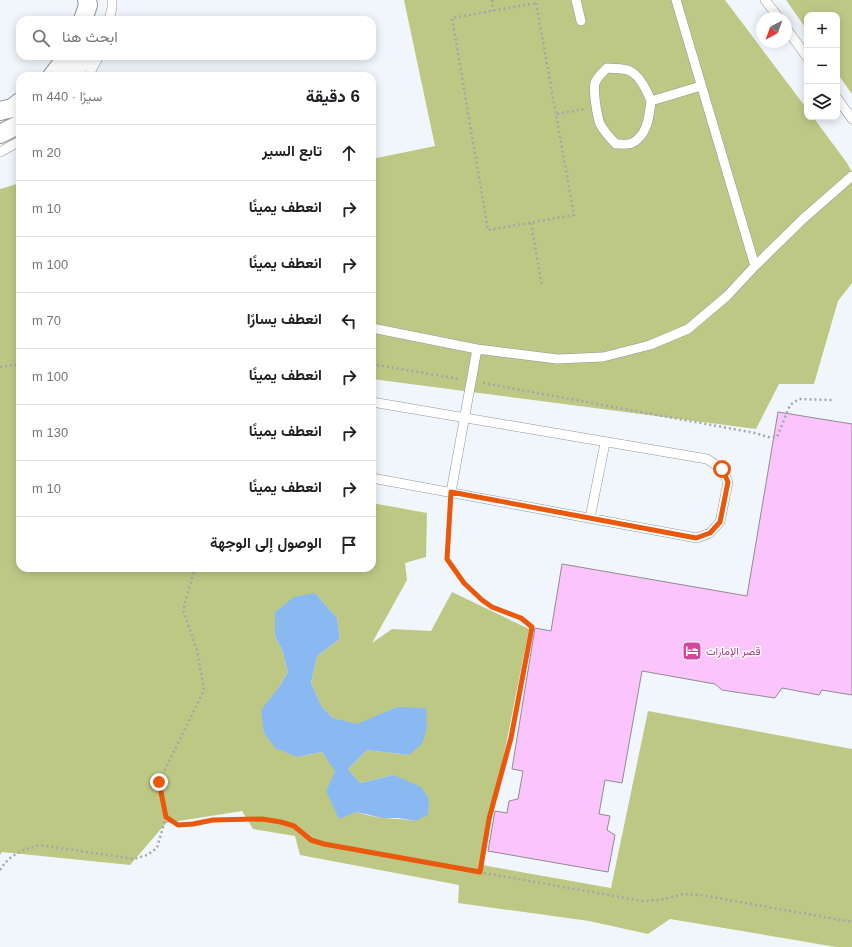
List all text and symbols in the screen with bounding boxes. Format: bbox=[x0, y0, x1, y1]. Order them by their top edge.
north arrow bbox=[756, 12, 792, 48]
map controls bbox=[804, 12, 840, 120]
button: + bbox=[804, 12, 840, 48]
search box bbox=[16, 16, 376, 60]
icon: search bbox=[30, 27, 52, 49]
text: ابحث هنا bbox=[62, 28, 118, 45]
button: − bbox=[804, 48, 840, 84]
button: layers bbox=[804, 84, 840, 120]
text: 6 دقيقة bbox=[306, 87, 360, 106]
text: سيرًا · 440 m bbox=[32, 89, 102, 104]
text: تابع السير bbox=[262, 142, 322, 159]
icon: ahead bbox=[338, 142, 360, 164]
text: 20 m bbox=[32, 145, 61, 160]
text: انعطف يمينًا bbox=[249, 198, 322, 215]
icon: right bbox=[338, 198, 360, 220]
text: 10 m bbox=[32, 201, 61, 216]
text: انعطف يمينًا bbox=[249, 254, 322, 271]
icon: right bbox=[338, 254, 360, 276]
text: 100 m bbox=[32, 257, 68, 272]
text: انعطف يسارًا bbox=[247, 310, 322, 327]
icon: left bbox=[338, 310, 360, 332]
text: 70 m bbox=[32, 313, 61, 328]
text: انعطف يمينًا bbox=[249, 366, 322, 383]
icon: right bbox=[338, 366, 360, 388]
text: 100 m bbox=[32, 369, 68, 384]
text: انعطف يمينًا bbox=[249, 422, 322, 439]
icon: right bbox=[338, 422, 360, 444]
text: 130 m bbox=[32, 425, 68, 440]
route start bbox=[713, 460, 731, 478]
text: انعطف يمينًا bbox=[249, 478, 322, 495]
icon: right bbox=[338, 478, 360, 500]
text: 10 m bbox=[32, 481, 61, 496]
text: الوصول إلى الوجهة bbox=[210, 534, 322, 551]
icon: arrive bbox=[338, 534, 360, 556]
hotel icon: قصر الإمارات bbox=[681, 640, 703, 662]
place label: قصر الإمارات bbox=[706, 645, 761, 658]
route end bbox=[150, 773, 168, 791]

